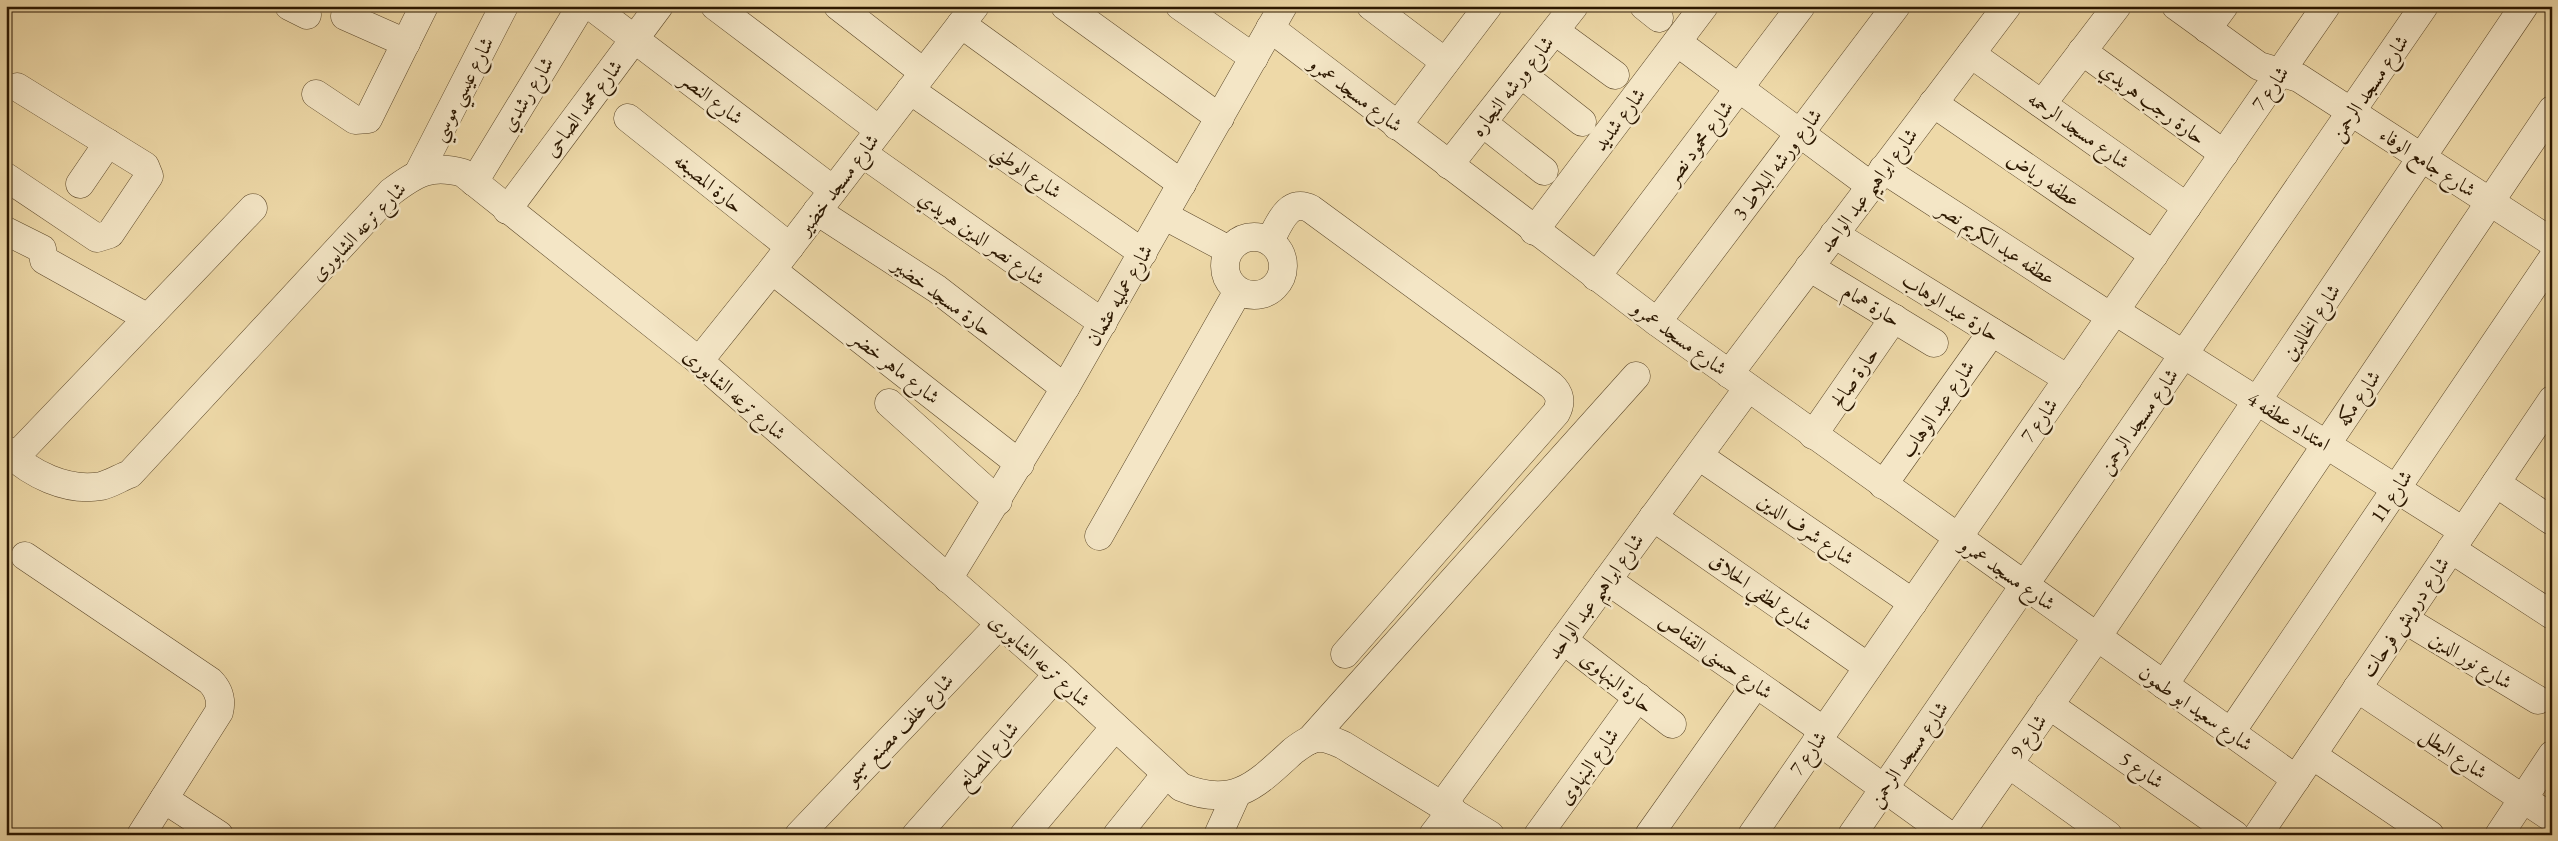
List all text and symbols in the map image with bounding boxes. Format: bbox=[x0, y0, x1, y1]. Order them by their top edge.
street label: شارع ورشه النجاره bbox=[1465, 30, 1563, 145]
street label: شارع مسجد الرحمن bbox=[2324, 30, 2418, 149]
street label: شارع عيسي موسي bbox=[425, 32, 505, 148]
street label: شارع مسجد عمرو bbox=[1299, 49, 1408, 142]
street label: شارع رشدي bbox=[495, 52, 564, 139]
street label: شارع محمد الصاحى bbox=[538, 54, 632, 165]
street label: حارة رجب هريدي bbox=[2093, 56, 2211, 153]
street label: شارع 7 bbox=[2245, 61, 2299, 118]
street label: شارع النصر bbox=[671, 65, 749, 134]
street label: شارع شديد bbox=[1587, 82, 1655, 159]
street label: شارع مسجد الرحمه bbox=[2020, 85, 2135, 179]
street label: شارع محمود نصر bbox=[1658, 95, 1743, 194]
street label: شارع ورشه البلاط 3 bbox=[1726, 103, 1832, 228]
street label: شارع جامع الوفاء bbox=[2372, 121, 2481, 207]
street label: شارع ابراهيم عبد الواحد bbox=[1813, 122, 1929, 262]
street label: شارع مسجد خضير bbox=[790, 128, 889, 245]
street label: شارع الوطني bbox=[984, 138, 1067, 209]
street label: عطفه رياض bbox=[2002, 145, 2086, 213]
street label: حارة المصبغه bbox=[669, 147, 749, 219]
street label: شارع ترعه الشابورى bbox=[304, 176, 415, 290]
street label: شارع نصر الدين هريدي bbox=[911, 185, 1050, 295]
street label: عطفه عبد الكريم نصر bbox=[1929, 194, 2061, 295]
street label: شارع عمليه عثمان bbox=[1080, 240, 1163, 353]
street label: حارة مسجد خضير bbox=[886, 251, 998, 342]
street label: حارة عبد الوهاب bbox=[1897, 267, 2005, 347]
street label: حارة همام bbox=[1836, 278, 1906, 337]
street label: شارع الخالدين bbox=[2276, 279, 2350, 368]
street label: شارع مسجد عمرو bbox=[1623, 294, 1733, 385]
street label: شارع ماهر خضر bbox=[842, 323, 946, 414]
street label: حارة صالح bbox=[1824, 341, 1888, 415]
street label: شارع ترعه الشابورى bbox=[675, 342, 792, 450]
street label: شارع عبد الوهاب bbox=[1894, 355, 1984, 466]
street label: شارع مسجد الرحمن bbox=[2092, 363, 2188, 482]
street label: شارع مكه bbox=[2330, 365, 2390, 434]
street label: امتداد عطفه 4 bbox=[2243, 385, 2335, 457]
street label: شارع 7 bbox=[2014, 393, 2068, 450]
street label: شارع 11 bbox=[2364, 465, 2422, 530]
street label: شارع شرف الدين bbox=[1750, 487, 1859, 575]
street label: شارع ابراهيم عبد الواحد bbox=[1541, 528, 1655, 668]
street label: شارع مسجد عمرو bbox=[1951, 530, 2061, 621]
street label: شارع لطفي الحلاق bbox=[1700, 547, 1818, 643]
street label: شارع درويش فرحات bbox=[2355, 551, 2459, 685]
street label: شارع حسنى القفاص bbox=[1651, 607, 1778, 709]
street label: شارع ترعه الشابورى bbox=[980, 608, 1096, 716]
street label: شارع نور الدين bbox=[2422, 625, 2517, 699]
street label: حارة البنهاوى bbox=[1575, 645, 1659, 719]
street label: شارع سعيد ابو طمون bbox=[2131, 659, 2258, 761]
street label: شارع خلف مصنع سيمو bbox=[838, 667, 963, 795]
street label: شارع مسجد الرحمن bbox=[1862, 696, 1958, 815]
street label: شارع 9 bbox=[2003, 709, 2057, 766]
street label: شارع المصانع bbox=[950, 716, 1028, 798]
street label: شارع البطل bbox=[2413, 721, 2493, 789]
street label: شارع البنهاوى bbox=[1551, 723, 1629, 812]
street label: شارع 7 bbox=[1783, 726, 1837, 783]
street label: شارع 5 bbox=[2112, 745, 2169, 799]

